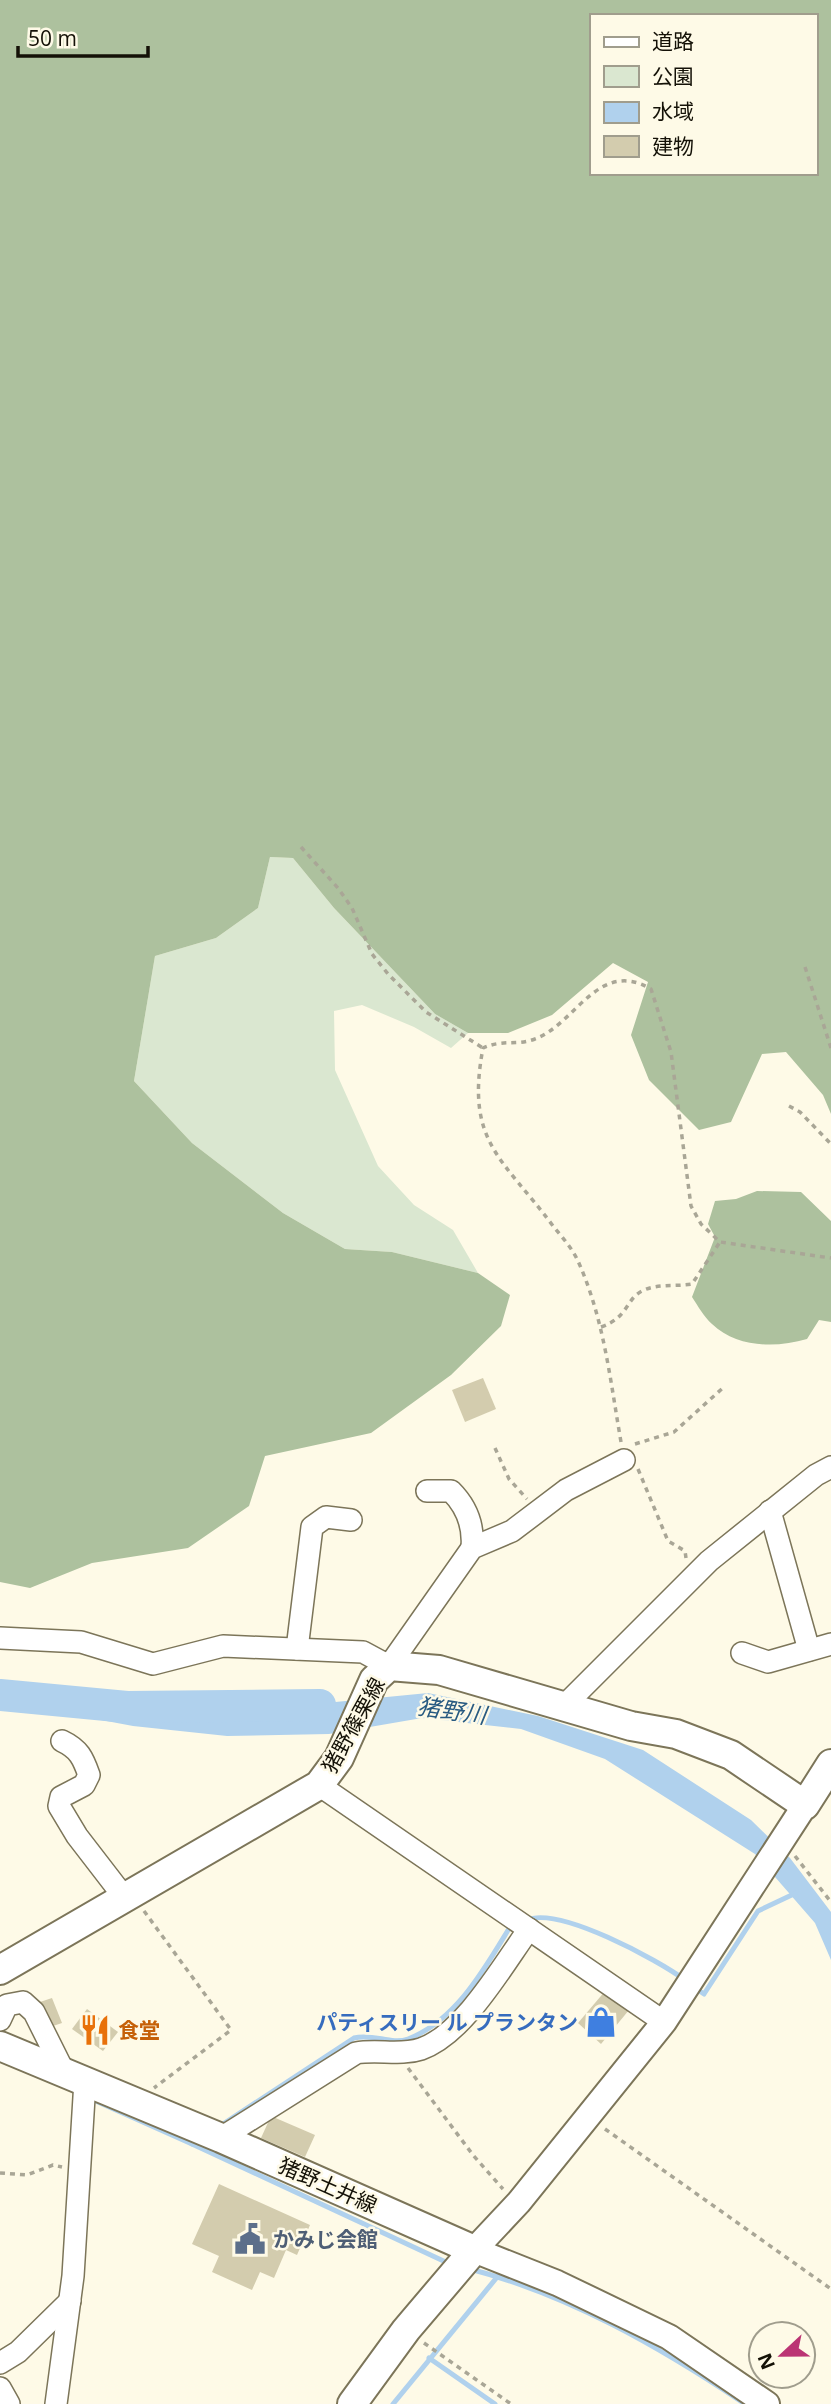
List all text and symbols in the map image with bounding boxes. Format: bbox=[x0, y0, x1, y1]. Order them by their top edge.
scale bar bbox=[18, 14, 147, 58]
legend bbox=[590, 14, 817, 175]
text: 50 m bbox=[28, 24, 77, 52]
text: 道路 bbox=[652, 27, 694, 55]
text: 公園 bbox=[652, 62, 694, 90]
text: 水域 bbox=[652, 97, 694, 125]
text: 建物 bbox=[652, 132, 694, 160]
street label: 猪野篠栗線 bbox=[315, 1672, 391, 1778]
water label: 猪野川 bbox=[416, 1689, 491, 1731]
shop icon: パティスリー ル プランタン bbox=[584, 2005, 618, 2039]
place label: パティスリー ル プランタン bbox=[316, 2008, 578, 2036]
restaurant icon: 食堂 bbox=[78, 2013, 112, 2047]
place label: 食堂 bbox=[118, 2016, 160, 2044]
street label: 猪野土井線 bbox=[274, 2151, 382, 2219]
public building icon: かみじ会館 bbox=[233, 2222, 267, 2256]
place label: かみじ会館 bbox=[273, 2225, 378, 2253]
north arrow bbox=[747, 2320, 817, 2390]
text: N bbox=[751, 2349, 781, 2373]

